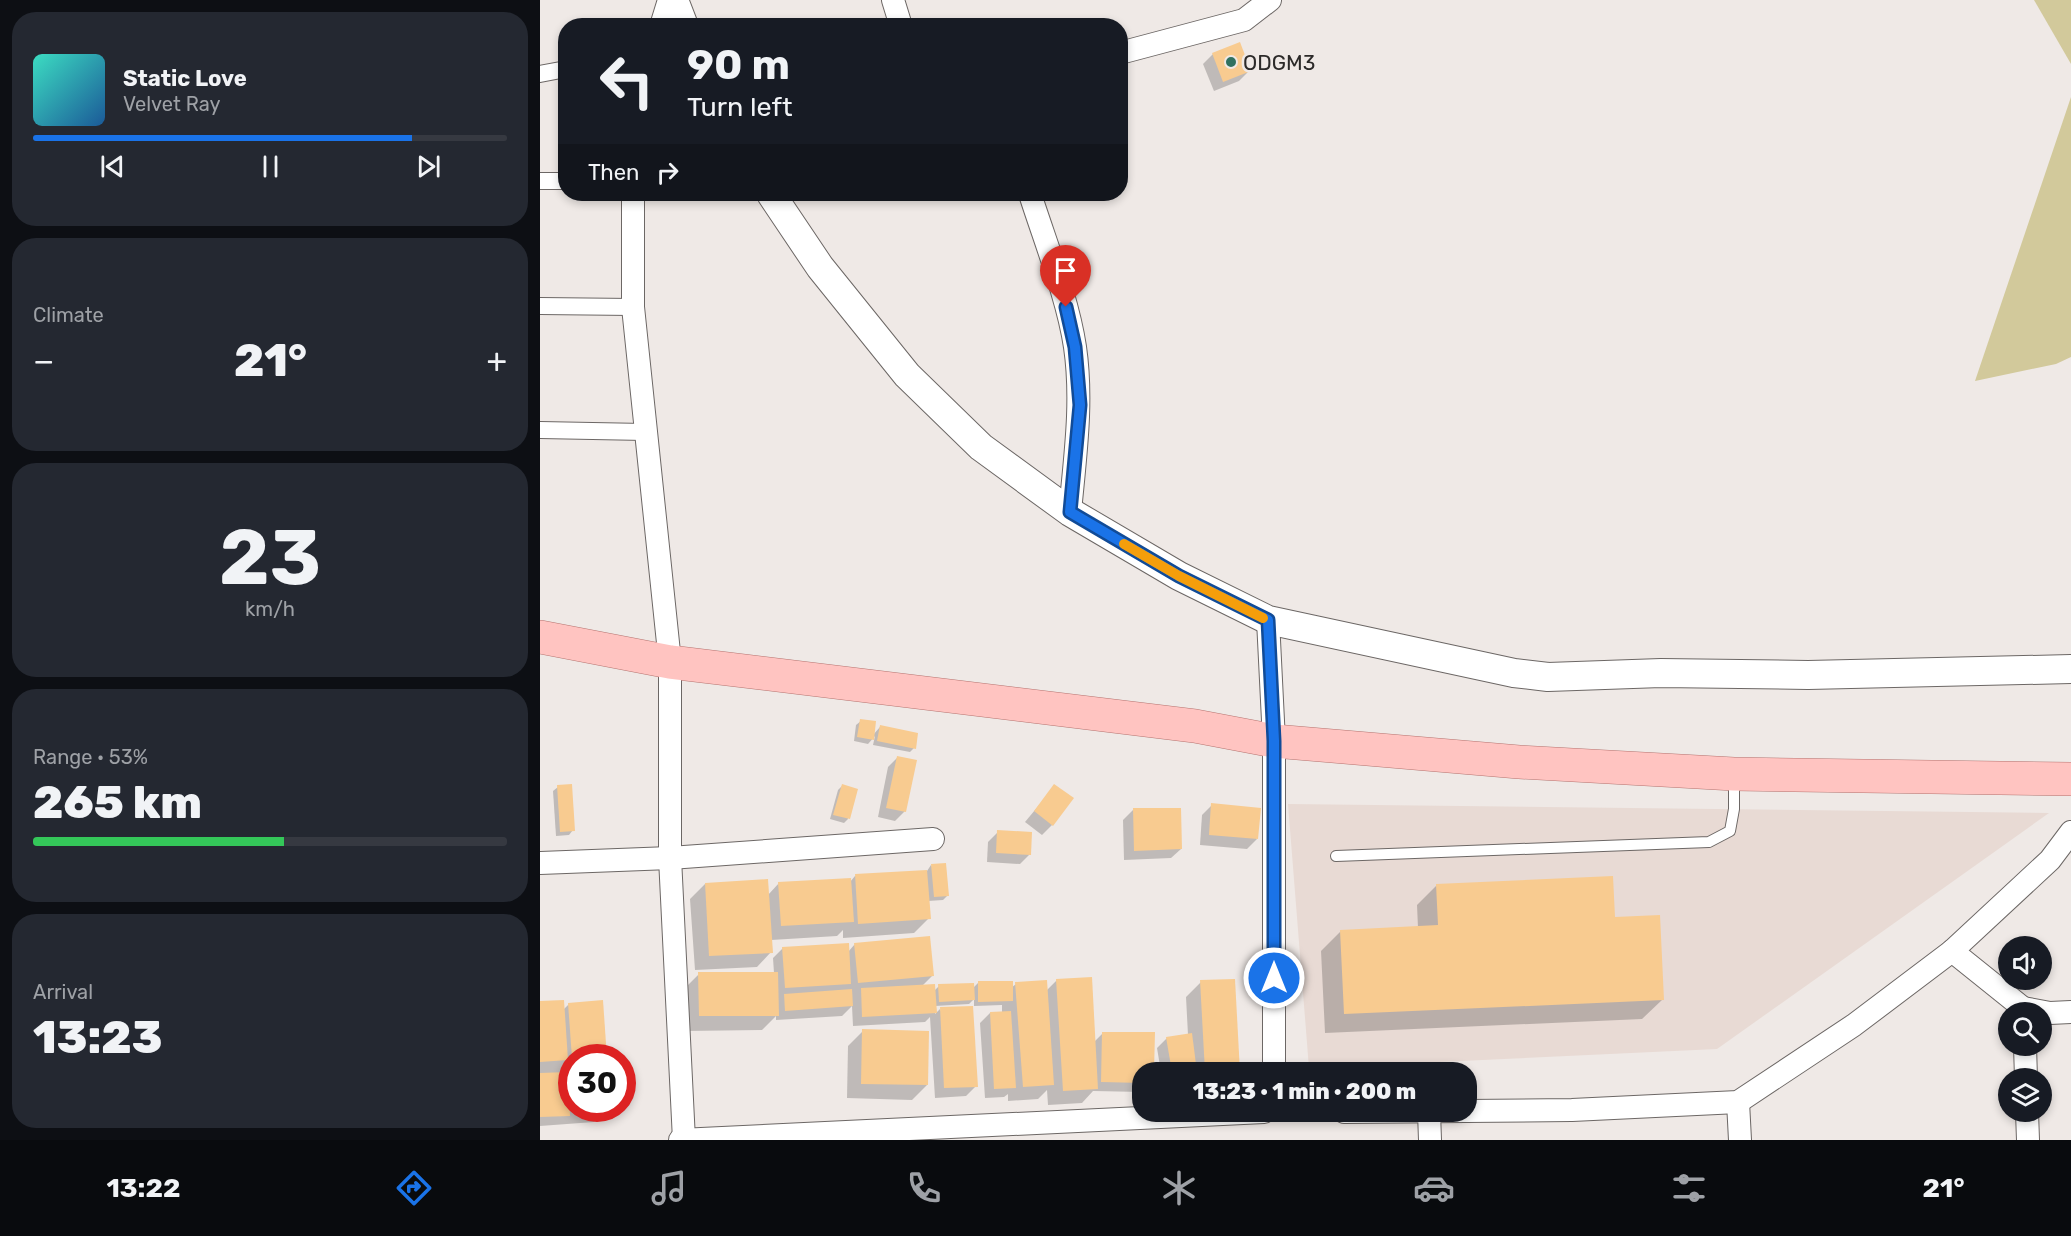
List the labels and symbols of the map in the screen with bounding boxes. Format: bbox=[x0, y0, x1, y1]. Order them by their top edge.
place label: ODGM3 bbox=[1243, 50, 1315, 75]
marker: ODGM3 bbox=[1224, 55, 1238, 69]
pin bbox=[1040, 245, 1091, 307]
position arrow bbox=[1242, 946, 1306, 1010]
speed limit sign: 30 bbox=[558, 1044, 636, 1122]

